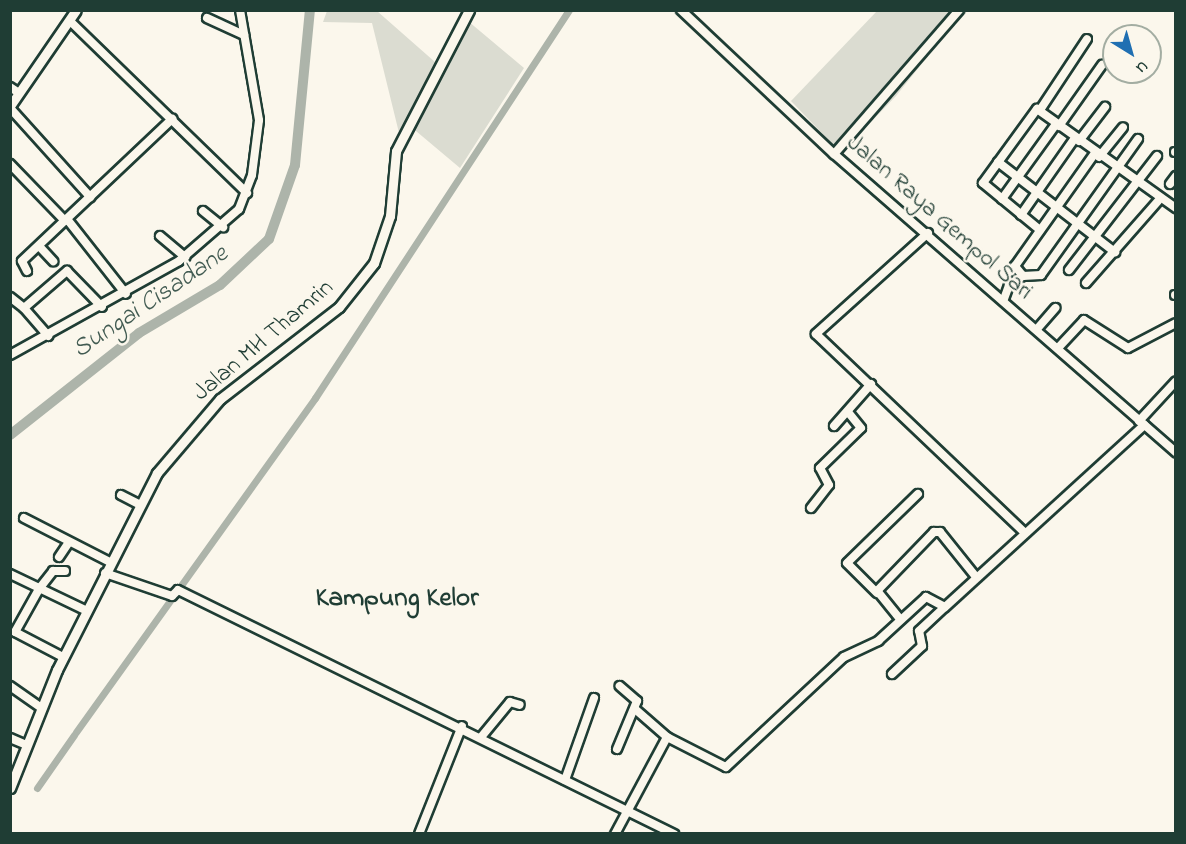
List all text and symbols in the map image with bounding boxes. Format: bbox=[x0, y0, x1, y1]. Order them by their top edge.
north arrow bbox=[1102, 24, 1162, 84]
text: U bbox=[1130, 54, 1153, 79]
street label: Jalan Raya Gempol Sari bbox=[840, 129, 1038, 307]
water label: Sungai Cisadane bbox=[67, 240, 235, 366]
street label: Jalan MH Thamrin bbox=[188, 274, 340, 408]
district label: Kampung Kelor bbox=[315, 583, 479, 615]

